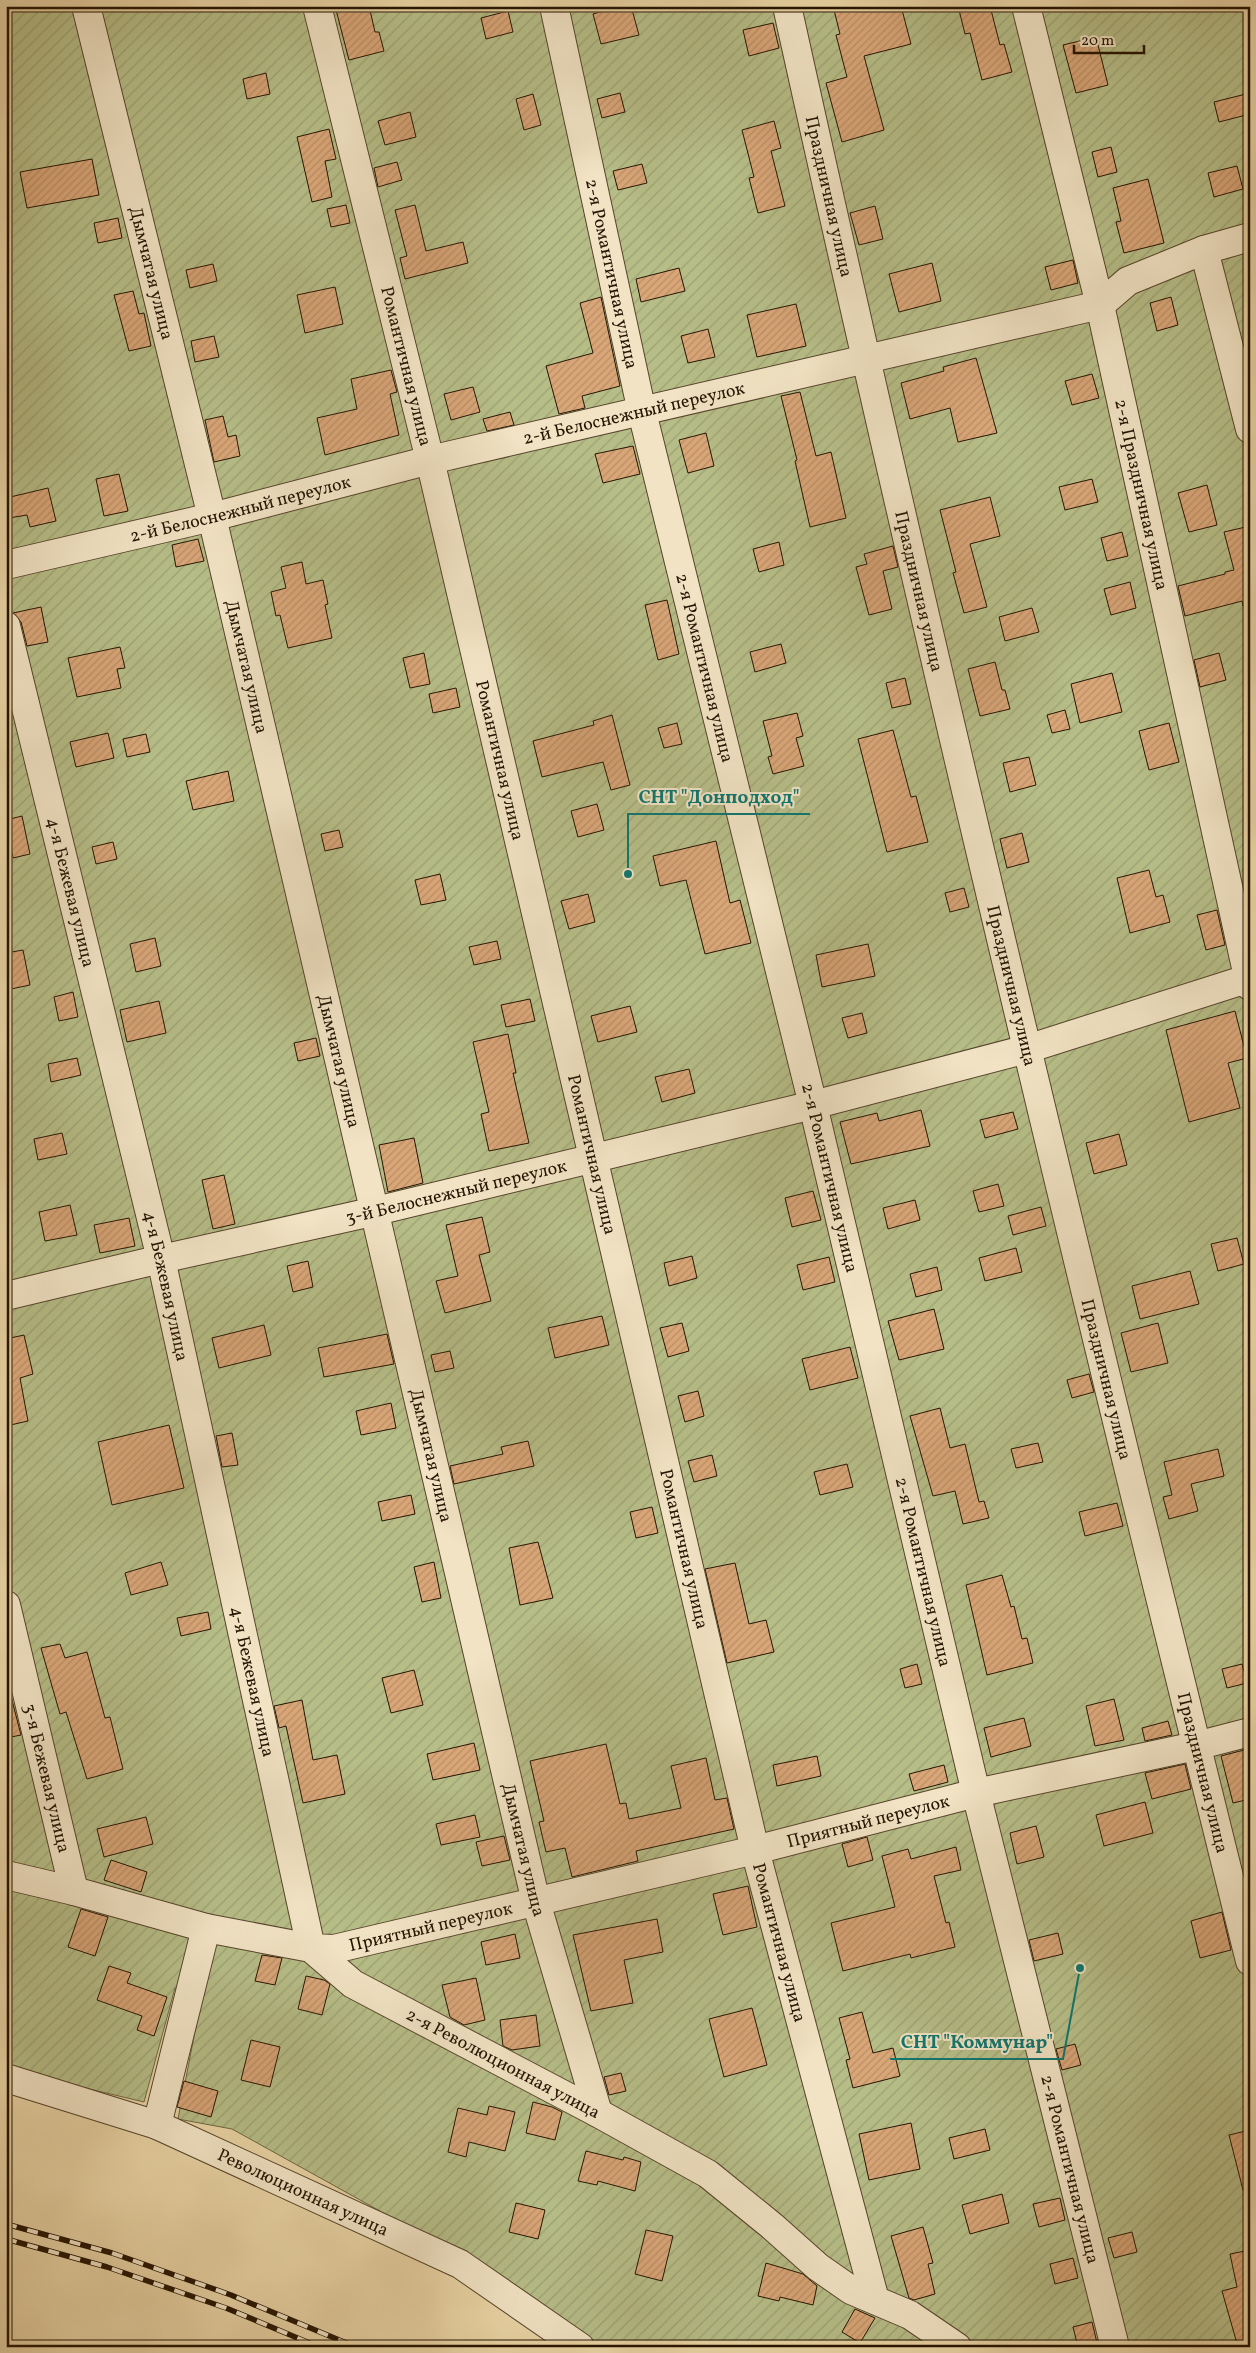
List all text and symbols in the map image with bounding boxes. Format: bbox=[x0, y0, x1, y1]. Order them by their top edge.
scale bar bbox=[1074, 22, 1144, 54]
text: 20 m bbox=[1081, 31, 1114, 52]
street label: Праздничная улица bbox=[798, 114, 858, 280]
street label: 2-я Романтичная улица bbox=[578, 177, 643, 372]
street label: Дымчатая улица bbox=[122, 204, 179, 343]
street label: Романтичная улица bbox=[373, 284, 437, 449]
street label: 2-й Белоснежный переулок bbox=[521, 376, 748, 452]
street label: 2-я Праздничная улица bbox=[1107, 397, 1173, 593]
street label: 2-й Белоснежный переулок bbox=[128, 470, 354, 550]
street label: Праздничная улица bbox=[887, 508, 949, 675]
street label: 2-я Романтичная улица bbox=[668, 571, 739, 765]
street label: Дымчатая улица bbox=[218, 598, 273, 736]
street label: Романтичная улица bbox=[468, 678, 530, 843]
callout: СНТ "Донподход" bbox=[628, 780, 810, 814]
text: СНТ "Донподход" bbox=[638, 785, 800, 811]
street label: 4-я Бежевая улица bbox=[39, 815, 100, 970]
street label: Праздничная улица bbox=[979, 903, 1042, 1069]
street label: Дымчатая улица bbox=[310, 992, 366, 1131]
street label: Романтичная улица bbox=[560, 1072, 622, 1237]
street label: 2-я Романтичная улица bbox=[794, 1081, 863, 1275]
street label: 3-й Белоснежный переулок bbox=[343, 1154, 570, 1231]
street label: 4-я Бежевая улица bbox=[136, 1208, 194, 1364]
street label: Праздничная улица bbox=[1074, 1297, 1137, 1463]
street label: Дымчатая улица bbox=[402, 1386, 458, 1525]
street label: Романтичная улица bbox=[652, 1467, 714, 1632]
street label: 2-я Романтичная улица bbox=[888, 1475, 957, 1670]
street label: 4-я Бежевая улица bbox=[223, 1604, 280, 1759]
street label: Праздничная улица bbox=[1170, 1690, 1234, 1856]
street label: 3-я Бежевая улица bbox=[16, 1701, 76, 1856]
street label: Дымчатая улица bbox=[495, 1781, 551, 1920]
street label: Приятный переулок bbox=[784, 1789, 953, 1855]
street label: Романтичная улица bbox=[745, 1860, 811, 2025]
street label: Приятный переулок bbox=[347, 1896, 515, 1959]
street label: 2-я Революционная улица bbox=[401, 2003, 604, 2126]
callout: СНТ "Коммунар" bbox=[890, 2025, 1063, 2059]
text: СНТ "Коммунар" bbox=[901, 2030, 1053, 2056]
street label: 2-я Романтичная улица bbox=[1033, 2072, 1105, 2267]
street label: Революционная улица bbox=[213, 2143, 392, 2244]

